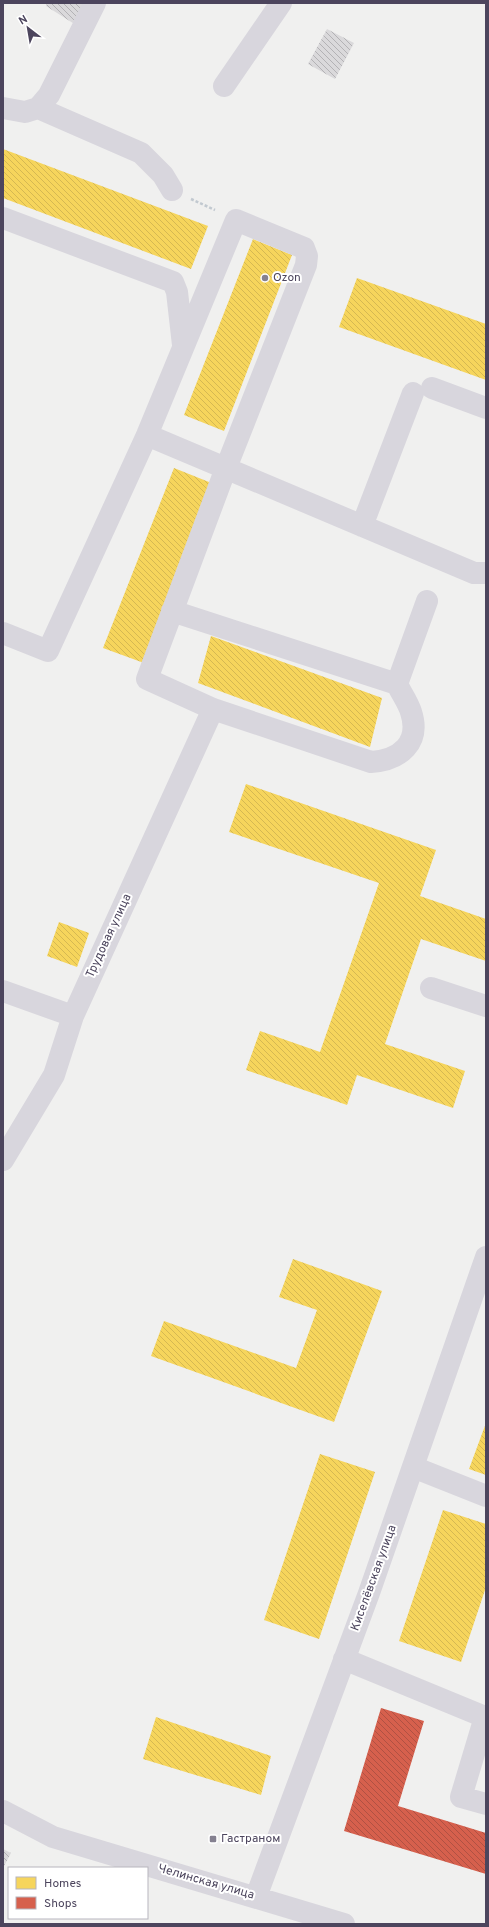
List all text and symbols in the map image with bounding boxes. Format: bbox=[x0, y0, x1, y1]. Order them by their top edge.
north arrow bbox=[8, 8, 48, 48]
text: N bbox=[16, 12, 30, 28]
place label: Ozon bbox=[273, 270, 301, 286]
marker: Ozon bbox=[260, 273, 270, 283]
street label: Трудовая улица bbox=[83, 891, 135, 981]
street label: Киселёвская улица bbox=[347, 1523, 401, 1633]
place label: Гастраном bbox=[221, 1831, 280, 1847]
marker: Гастраном bbox=[208, 1834, 218, 1844]
street label: Челинская улица bbox=[156, 1861, 256, 1903]
legend bbox=[8, 1867, 148, 1919]
text: Homes bbox=[44, 1876, 81, 1892]
text: Shops bbox=[44, 1896, 77, 1912]

